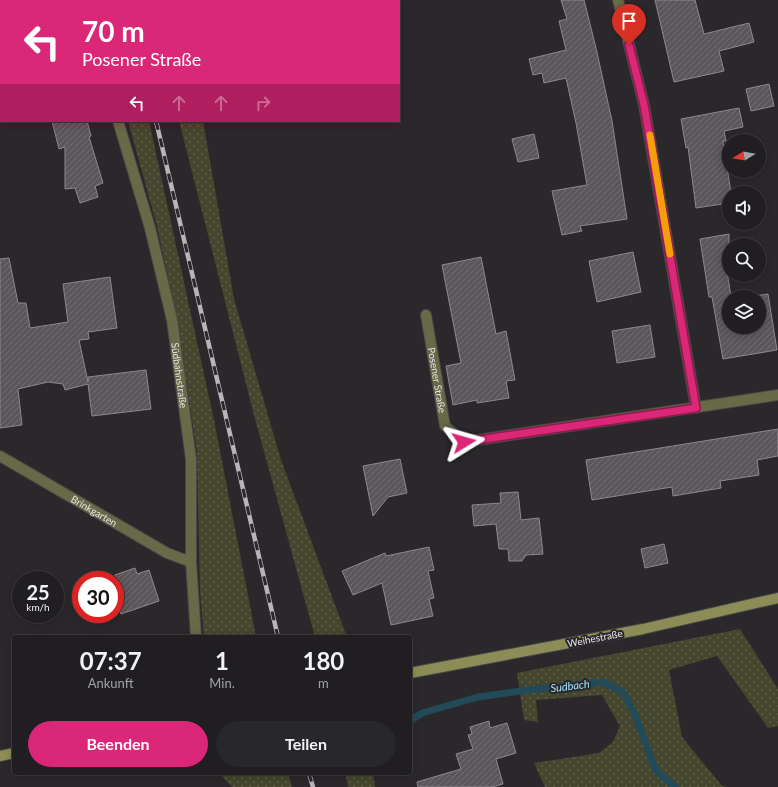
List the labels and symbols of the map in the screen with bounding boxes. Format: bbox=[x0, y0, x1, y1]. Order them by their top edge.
pin bbox=[612, 4, 646, 45]
north arrow bbox=[722, 134, 766, 178]
street label: Südbahnstraße bbox=[169, 342, 190, 409]
street label: Posener Straße bbox=[426, 346, 449, 414]
position arrow bbox=[443, 421, 485, 463]
street label: Brinkgarten bbox=[69, 493, 119, 529]
speed limit sign: 30 bbox=[72, 571, 124, 623]
street label: Weihestraße bbox=[566, 627, 624, 649]
water label: Sudbach bbox=[550, 677, 590, 694]

